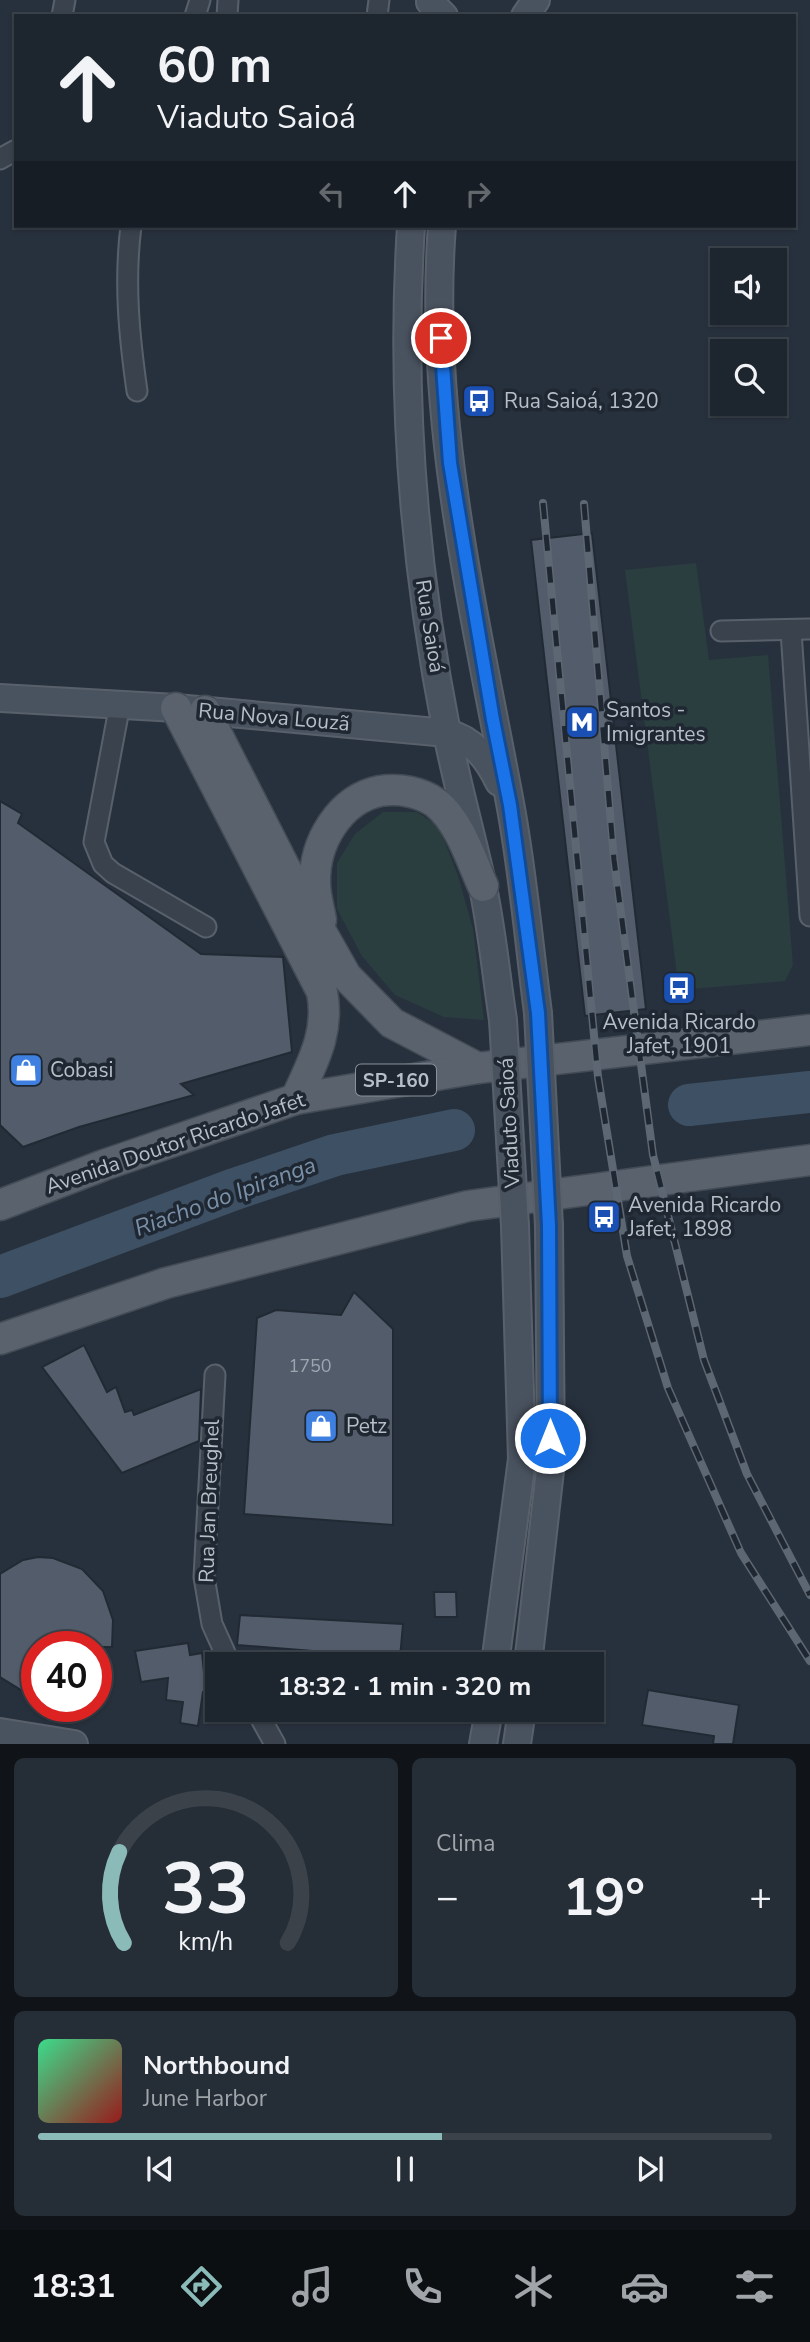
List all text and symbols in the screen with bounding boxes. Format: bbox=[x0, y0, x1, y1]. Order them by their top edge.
text: 60 m bbox=[157, 32, 272, 99]
icon: ahead bbox=[42, 42, 133, 133]
text: Viaduto Saioá bbox=[157, 96, 356, 139]
icon: left bbox=[313, 175, 351, 213]
icon: ahead bbox=[386, 175, 424, 213]
icon: right bbox=[459, 175, 497, 213]
map controls bbox=[710, 248, 787, 416]
button: sound bbox=[710, 248, 787, 325]
pin bbox=[411, 308, 471, 368]
icon: arrive bbox=[422, 319, 460, 357]
button: search bbox=[710, 339, 787, 416]
bus stop icon: Rua Saioá, 1320 bbox=[460, 382, 498, 420]
place label: Rua Saioá, 1320 bbox=[504, 387, 659, 415]
street label: Rua Saioá bbox=[409, 577, 451, 675]
street label: Rua Nova Louzã bbox=[197, 696, 351, 738]
place label: Santos - Imigrantes bbox=[606, 696, 706, 748]
metro station icon: Santos - Imigrantes bbox=[563, 703, 601, 741]
bus stop icon: Avenida Ricardo Jafet, 1901 bbox=[660, 969, 698, 1007]
place label: Avenida Ricardo Jafet, 1901 bbox=[602, 1008, 756, 1060]
shop icon: Cobasi bbox=[7, 1051, 45, 1089]
place label: Cobasi bbox=[50, 1056, 113, 1084]
street label: Viaduto Saioá bbox=[492, 1057, 526, 1190]
road number: SP-160 bbox=[356, 1064, 436, 1096]
street label: Avenida Doutor Ricardo Jafet bbox=[42, 1085, 309, 1201]
water label: Riacho do Ipiranga bbox=[130, 1149, 320, 1244]
place label: Avenida Ricardo Jafet, 1898 bbox=[627, 1191, 781, 1243]
bus stop icon: Avenida Ricardo Jafet, 1898 bbox=[585, 1198, 623, 1236]
house number: 1750 bbox=[288, 1354, 332, 1378]
position arrow bbox=[513, 1401, 587, 1475]
shop icon: Petz bbox=[302, 1407, 340, 1445]
place label: Petz bbox=[346, 1412, 387, 1440]
street label: Rua Jan Breughel bbox=[192, 1418, 226, 1583]
speed limit sign: 40 bbox=[21, 1631, 112, 1722]
text: 18:32 · 1 min · 320 m bbox=[278, 1669, 531, 1704]
text: Clima bbox=[436, 1828, 496, 1859]
text: 33 bbox=[162, 1840, 250, 1940]
text: 19° bbox=[563, 1862, 645, 1933]
text: − bbox=[436, 1872, 459, 1923]
text: + bbox=[749, 1872, 772, 1923]
text: km/h bbox=[178, 1925, 234, 1959]
text: Northbound bbox=[143, 2048, 290, 2083]
text: June Harbor bbox=[143, 2083, 267, 2114]
icon: previous bbox=[141, 2150, 179, 2188]
icon: pause bbox=[386, 2150, 424, 2188]
icon: next bbox=[631, 2150, 669, 2188]
icon: directions bbox=[177, 2262, 226, 2311]
icon: music bbox=[288, 2262, 337, 2311]
icon: phone bbox=[398, 2262, 447, 2311]
icon: climate bbox=[509, 2262, 558, 2311]
icon: car bbox=[620, 2262, 669, 2311]
icon: filters bbox=[730, 2262, 779, 2311]
text: 18:31 bbox=[31, 2265, 116, 2308]

